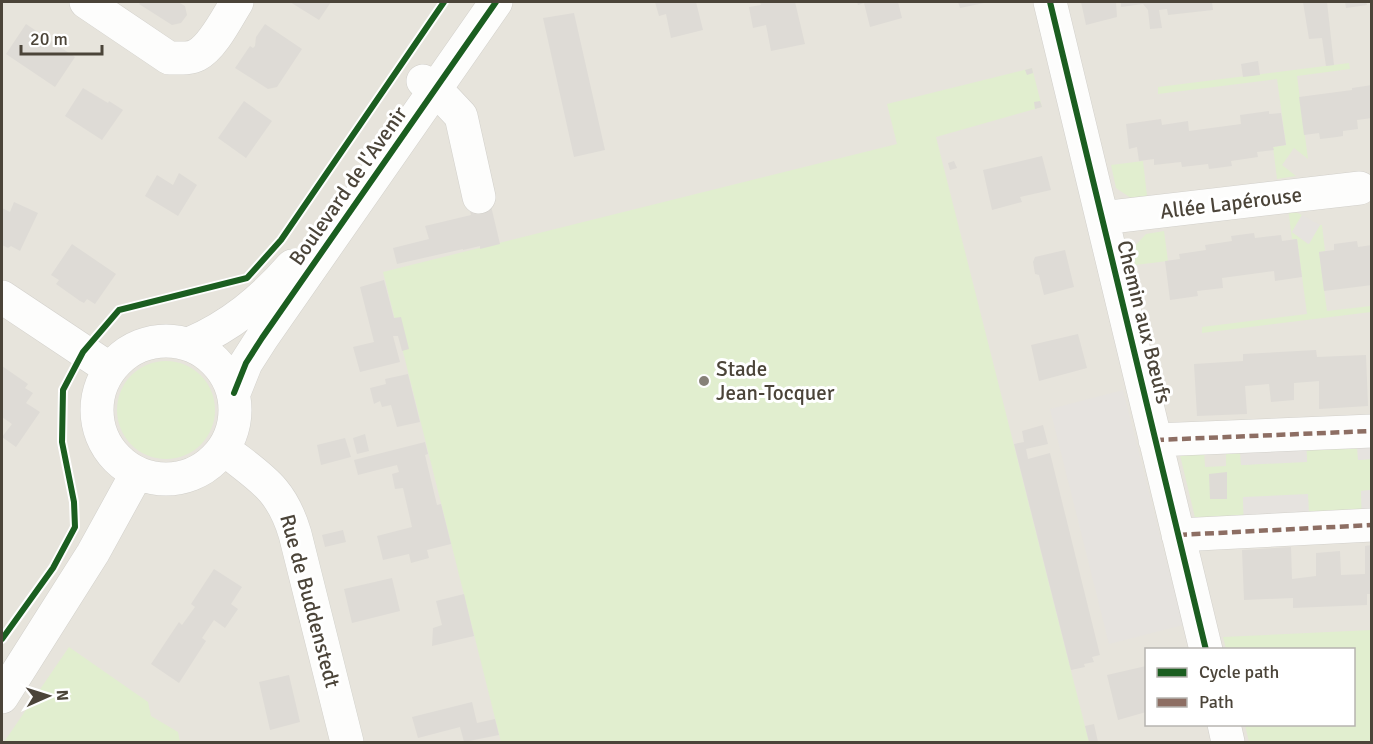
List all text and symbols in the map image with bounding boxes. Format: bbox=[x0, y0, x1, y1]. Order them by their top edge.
scale bar bbox=[21, 18, 102, 56]
text: 20 m bbox=[30, 28, 68, 50]
street label: Boulevard de l'Avenir bbox=[283, 101, 413, 270]
street label: Allée Lapérouse bbox=[1159, 181, 1303, 225]
street label: Chemin aux Bœufs bbox=[1111, 238, 1177, 406]
place label: Stade Jean-Tocquer bbox=[716, 356, 835, 406]
marker: Stade Jean-Tocquer bbox=[697, 374, 711, 388]
street label: Rue de Buddenstedt bbox=[274, 511, 346, 691]
legend bbox=[1145, 648, 1355, 726]
text: Cycle path bbox=[1199, 661, 1279, 683]
north arrow bbox=[18, 666, 78, 726]
text: N bbox=[52, 689, 72, 701]
text: Path bbox=[1199, 691, 1234, 713]

